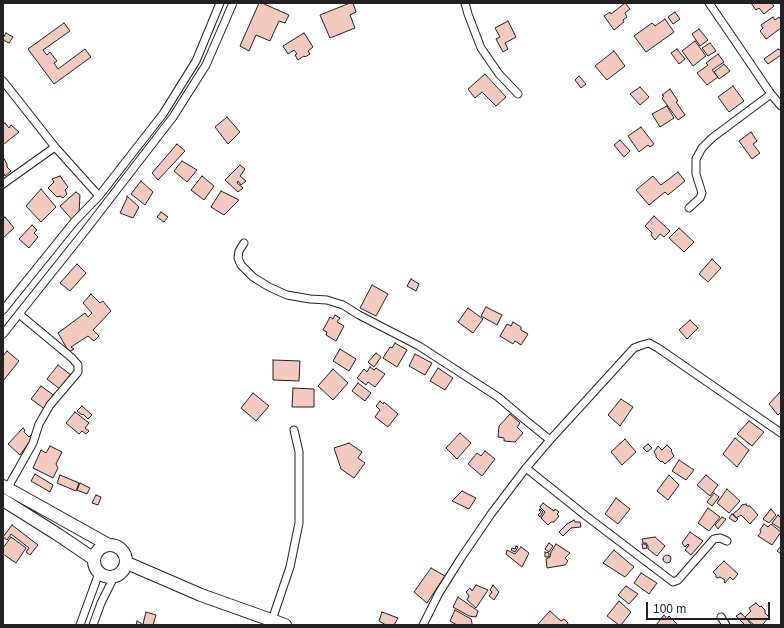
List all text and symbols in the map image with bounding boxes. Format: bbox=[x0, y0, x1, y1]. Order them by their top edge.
scale bar bbox=[648, 594, 772, 620]
text: 100 m bbox=[653, 602, 686, 616]

